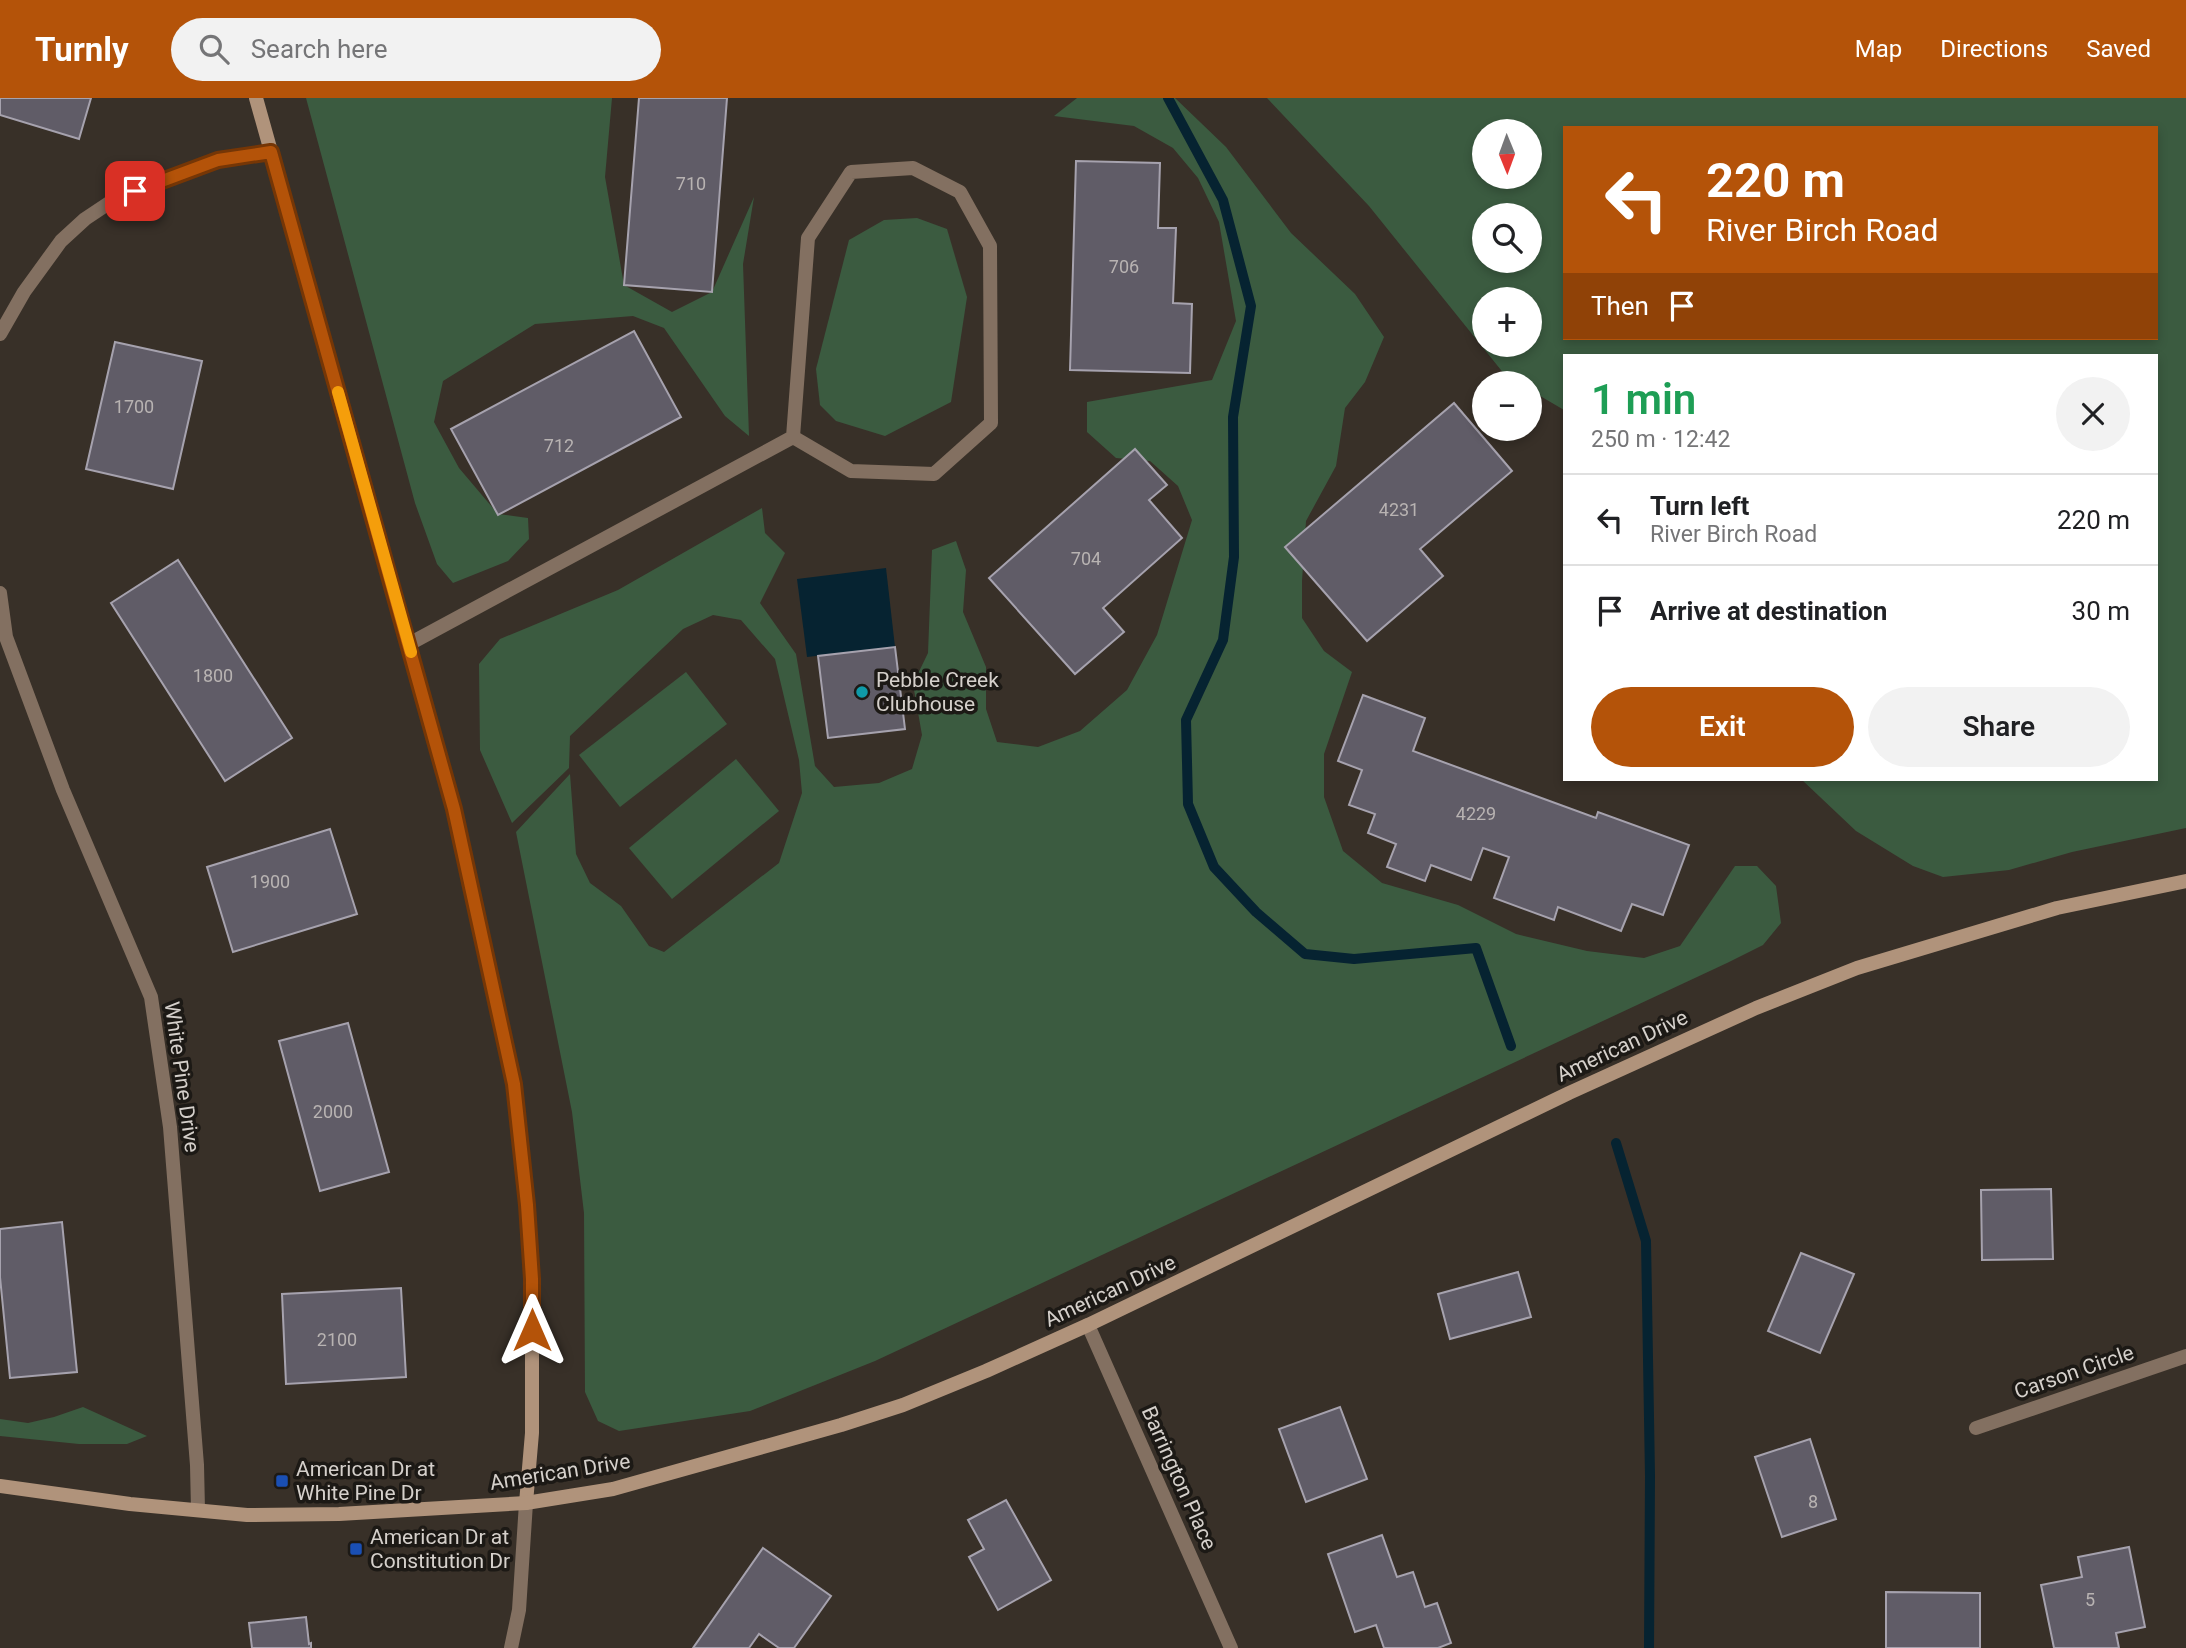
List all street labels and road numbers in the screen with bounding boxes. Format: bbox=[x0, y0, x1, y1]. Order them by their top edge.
street label: White Pine Drive bbox=[160, 1000, 204, 1154]
street label: American Drive bbox=[1553, 1005, 1691, 1087]
street label: American Drive bbox=[1041, 1250, 1179, 1332]
street label: Carson Circle bbox=[2011, 1340, 2137, 1404]
street label: Barrington Place bbox=[1137, 1403, 1221, 1553]
street label: American Drive bbox=[488, 1449, 632, 1495]

